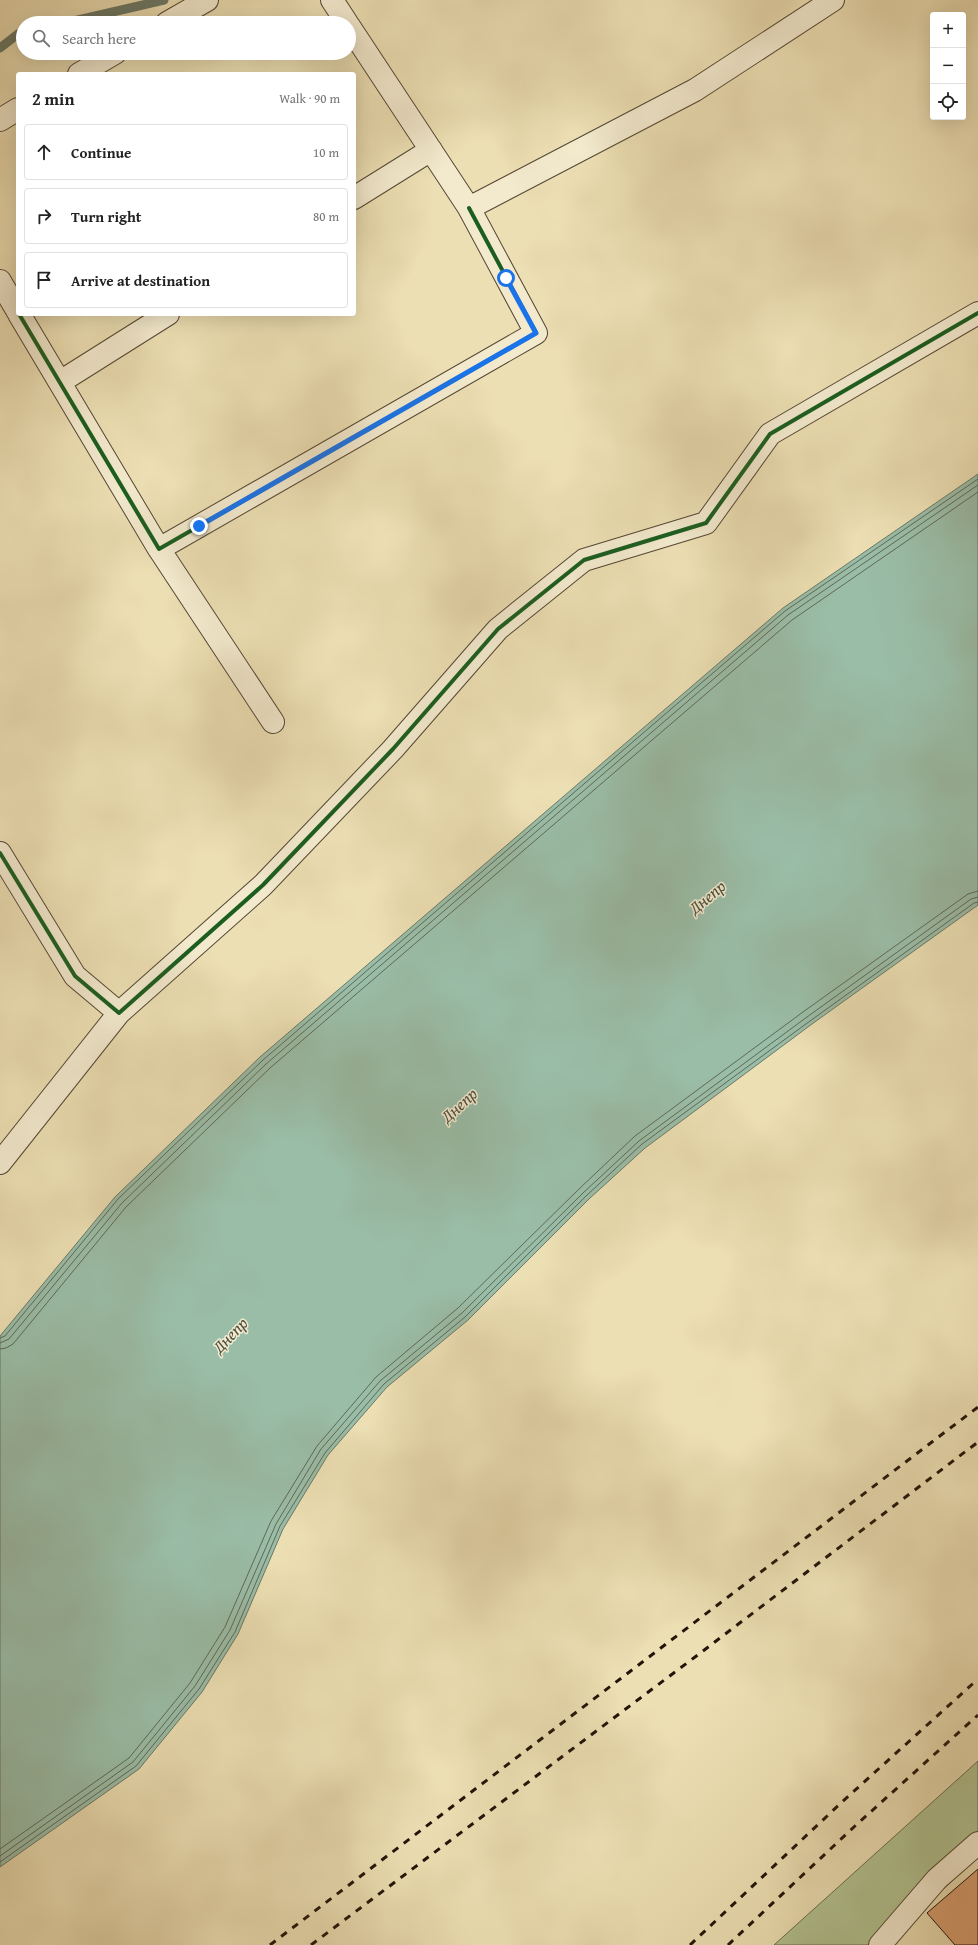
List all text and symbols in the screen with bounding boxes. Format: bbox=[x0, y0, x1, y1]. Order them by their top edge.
map controls bbox=[930, 12, 966, 120]
button: + bbox=[930, 12, 966, 48]
search box bbox=[16, 16, 356, 60]
icon: search bbox=[30, 27, 52, 49]
text: Search here bbox=[62, 28, 136, 49]
button: − bbox=[930, 48, 966, 84]
button: locate bbox=[930, 84, 966, 120]
text: 2 min bbox=[32, 86, 74, 111]
text: Walk · 90 m bbox=[279, 89, 340, 108]
icon: ahead bbox=[33, 141, 55, 163]
text: Continue bbox=[71, 142, 132, 163]
text: 10 m bbox=[313, 143, 339, 162]
icon: right bbox=[33, 205, 55, 227]
text: Turn right bbox=[71, 206, 142, 227]
text: 80 m bbox=[313, 207, 339, 226]
icon: arrive bbox=[33, 269, 55, 291]
route start bbox=[497, 269, 515, 287]
text: Arrive at destination bbox=[71, 270, 210, 291]
route end bbox=[190, 517, 208, 535]
water label: Днепр bbox=[682, 874, 731, 920]
water label: Днепр bbox=[434, 1081, 483, 1129]
water label: Днепр bbox=[205, 1311, 253, 1359]

